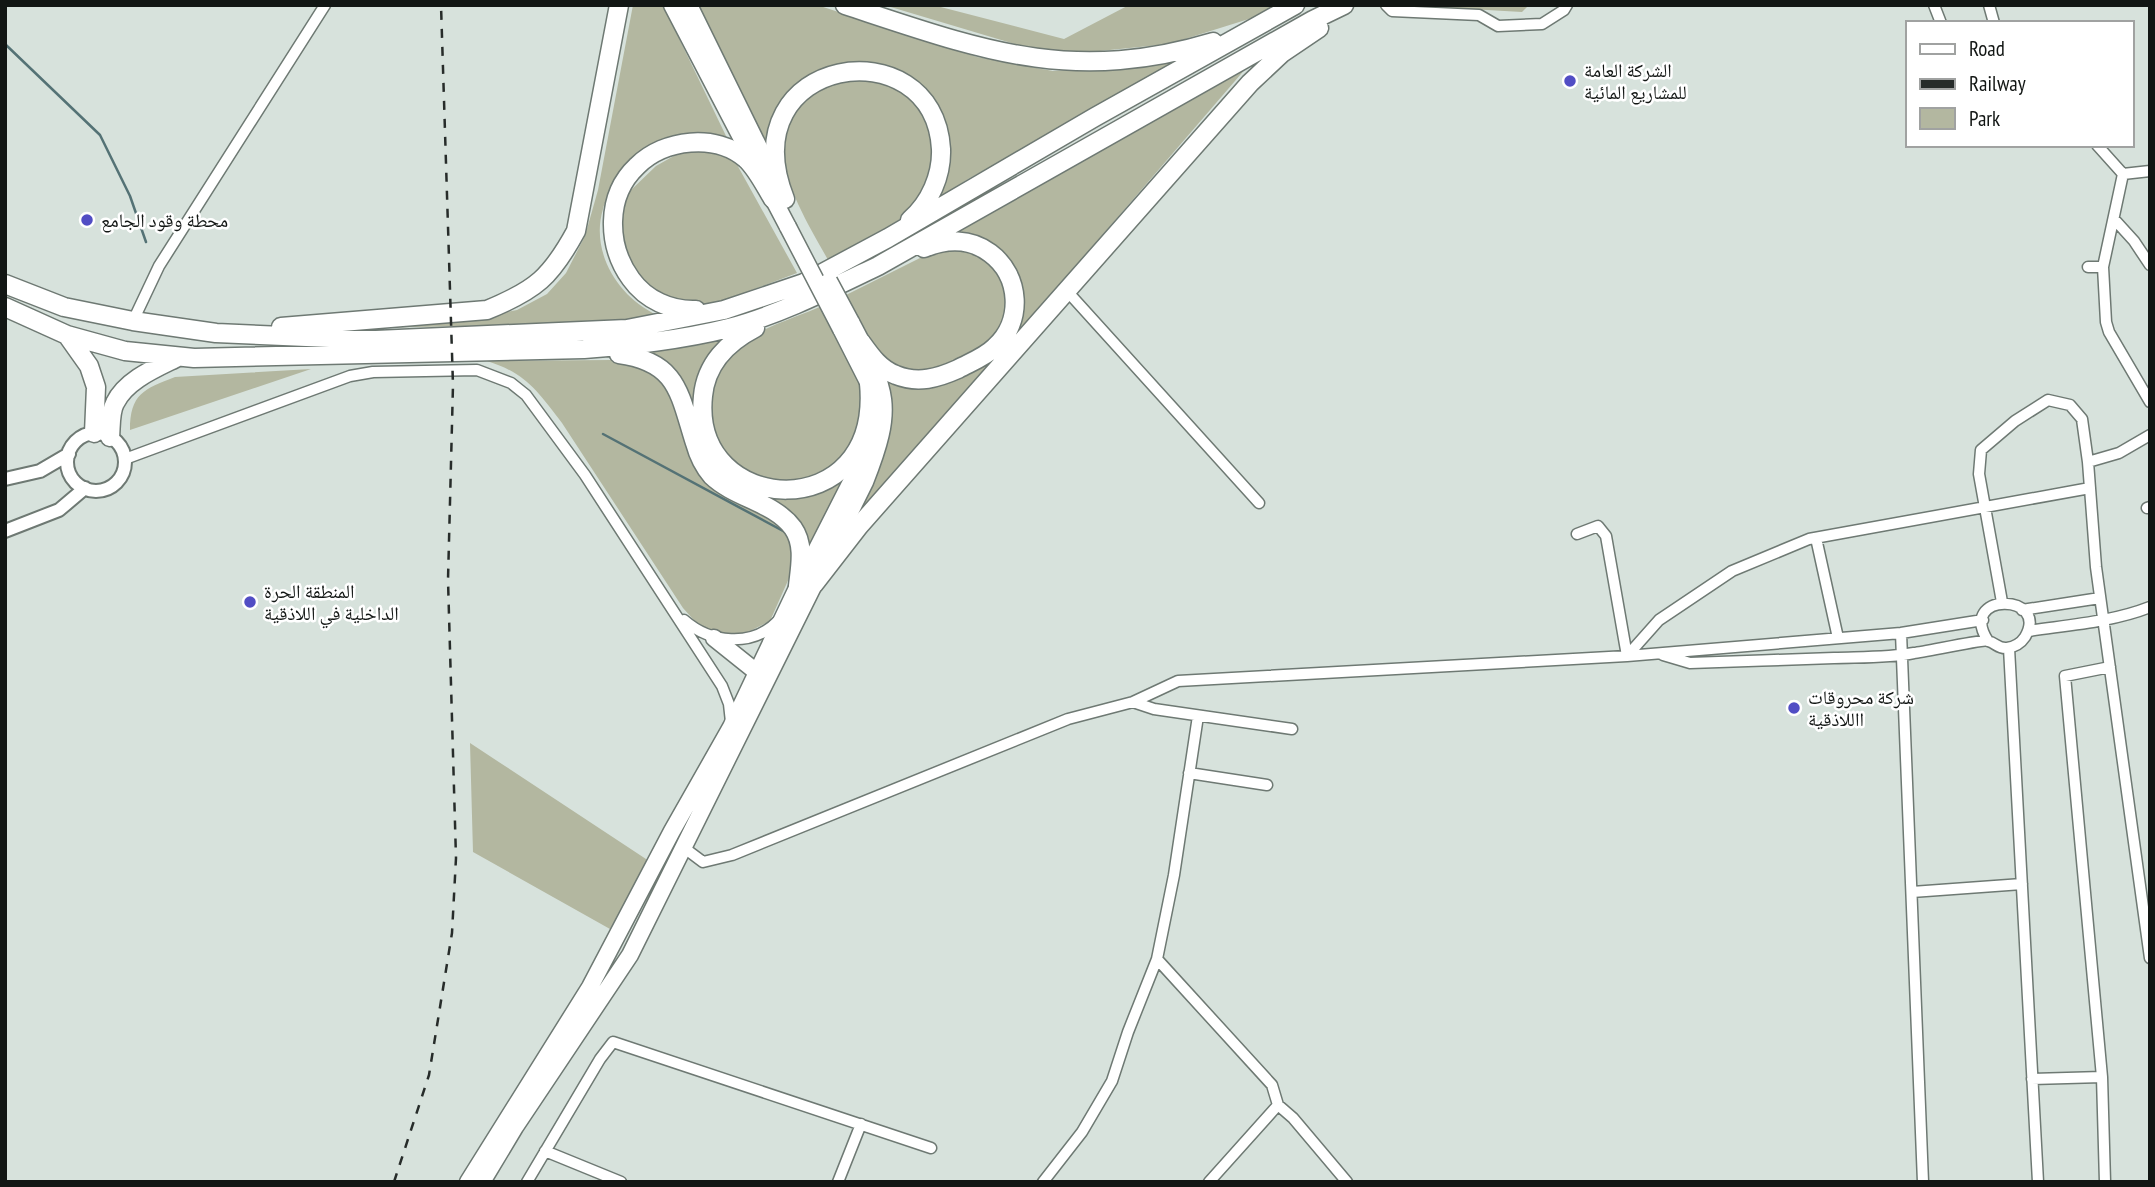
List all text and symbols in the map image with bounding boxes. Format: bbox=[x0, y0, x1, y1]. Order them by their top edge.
legend bbox=[1906, 21, 2134, 147]
text: Road bbox=[1969, 35, 2005, 62]
place label: الشركة العامة للمشاريع المائية bbox=[1584, 58, 1687, 105]
text: Railway bbox=[1969, 70, 2026, 97]
marker: الشركة العامة للمشاريع المائية bbox=[1562, 73, 1578, 89]
text: Park bbox=[1969, 105, 2000, 132]
place label: محطة وقود الجامع bbox=[101, 208, 228, 233]
marker: محطة وقود الجامع bbox=[79, 212, 95, 228]
place label: المنطقة الحرة الداخلية في اللاذقية bbox=[264, 579, 399, 629]
marker: المنطقة الحرة الداخلية في اللاذقية bbox=[242, 594, 258, 610]
place label: شركة محروقات االلاذقية bbox=[1808, 685, 1914, 731]
marker: شركة محروقات االلاذقية bbox=[1786, 700, 1802, 716]

